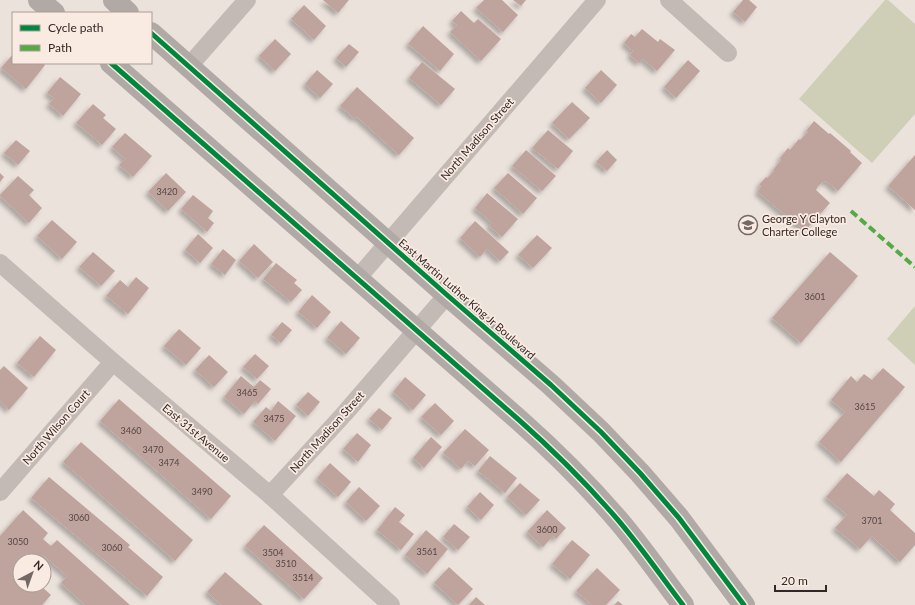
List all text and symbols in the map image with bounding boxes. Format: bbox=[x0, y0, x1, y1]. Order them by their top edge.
legend bbox=[12, 12, 152, 64]
text: Cycle path bbox=[48, 20, 103, 35]
text: Path bbox=[48, 40, 72, 55]
street label: North Madison Street bbox=[437, 95, 516, 182]
house number: 3420 bbox=[157, 186, 177, 197]
place label: George Y Clayton Charter College bbox=[762, 212, 846, 238]
school or university icon: George Y Clayton Charter College bbox=[737, 214, 759, 236]
street label: East Martin Luther King Jr Boulevard bbox=[396, 236, 538, 361]
house number: 3601 bbox=[805, 291, 825, 302]
street label: North Wilson Court bbox=[19, 386, 92, 467]
house number: 3465 bbox=[237, 387, 257, 398]
street label: North Madison Street bbox=[287, 388, 366, 475]
street label: East 31st Avenue bbox=[160, 401, 233, 465]
house number: 3615 bbox=[855, 401, 875, 412]
house number: 3475 bbox=[264, 413, 284, 424]
house number: 3460 bbox=[121, 425, 141, 436]
house number: 3470 bbox=[143, 444, 163, 455]
house number: 3474 bbox=[159, 457, 179, 468]
house number: 3490 bbox=[192, 486, 212, 497]
house number: 3060 bbox=[69, 512, 89, 523]
house number: 3701 bbox=[862, 515, 882, 526]
house number: 3600 bbox=[537, 524, 557, 535]
house number: 3050 bbox=[8, 536, 28, 547]
house number: 3060 bbox=[102, 542, 122, 553]
house number: 3561 bbox=[417, 546, 437, 557]
house number: 3504 bbox=[263, 547, 283, 558]
north arrow bbox=[12, 553, 52, 593]
text: N bbox=[31, 557, 46, 573]
house number: 3510 bbox=[276, 558, 296, 569]
scale bar bbox=[775, 567, 826, 593]
house number: 3514 bbox=[293, 572, 313, 583]
text: 20 m bbox=[781, 573, 808, 588]

